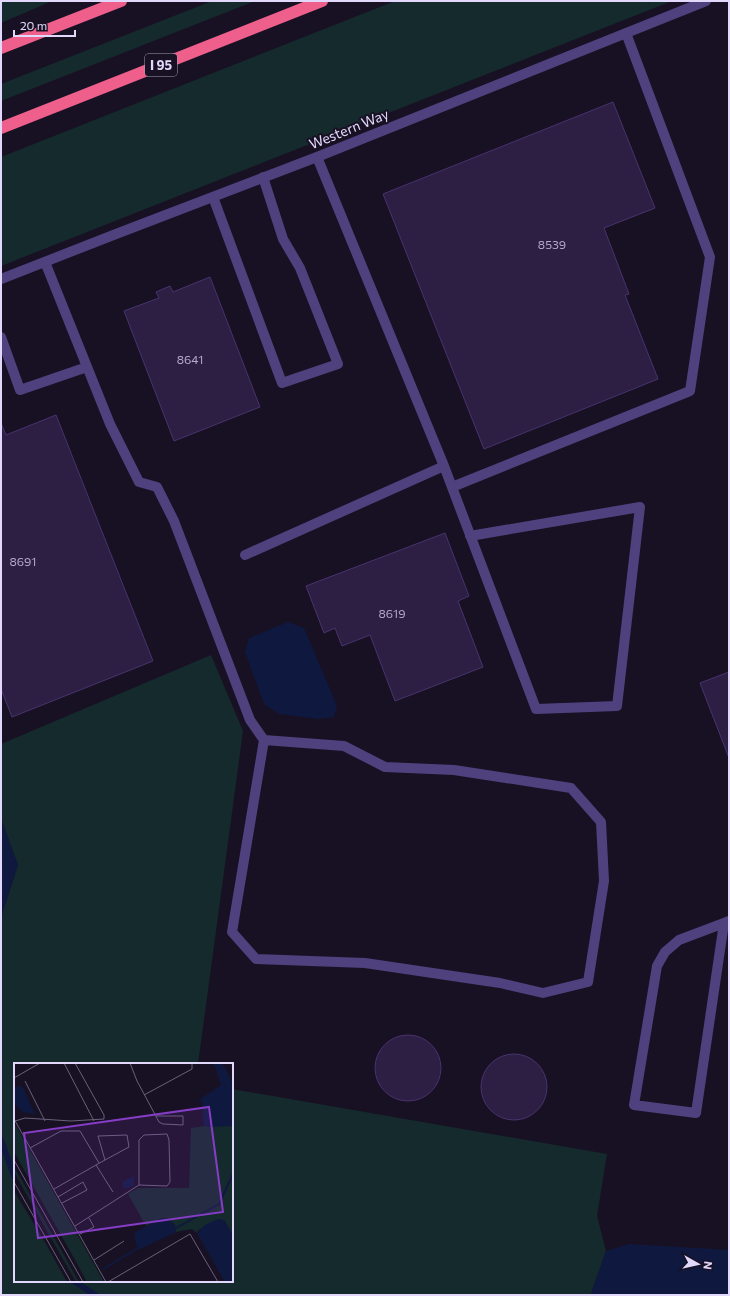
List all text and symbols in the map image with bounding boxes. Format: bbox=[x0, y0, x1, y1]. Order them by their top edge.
scale bar bbox=[14, 12, 75, 38]
text: 20 m bbox=[20, 18, 47, 32]
road number: I 95 bbox=[145, 54, 177, 76]
street label: Western Way bbox=[307, 105, 391, 152]
house number: 8539 bbox=[538, 237, 566, 251]
house number: 8641 bbox=[177, 352, 203, 366]
house number: 8691 bbox=[10, 554, 36, 568]
house number: 8619 bbox=[379, 606, 405, 620]
inset map bbox=[14, 1063, 233, 1282]
north arrow bbox=[678, 1244, 718, 1284]
text: N bbox=[701, 1260, 715, 1270]

